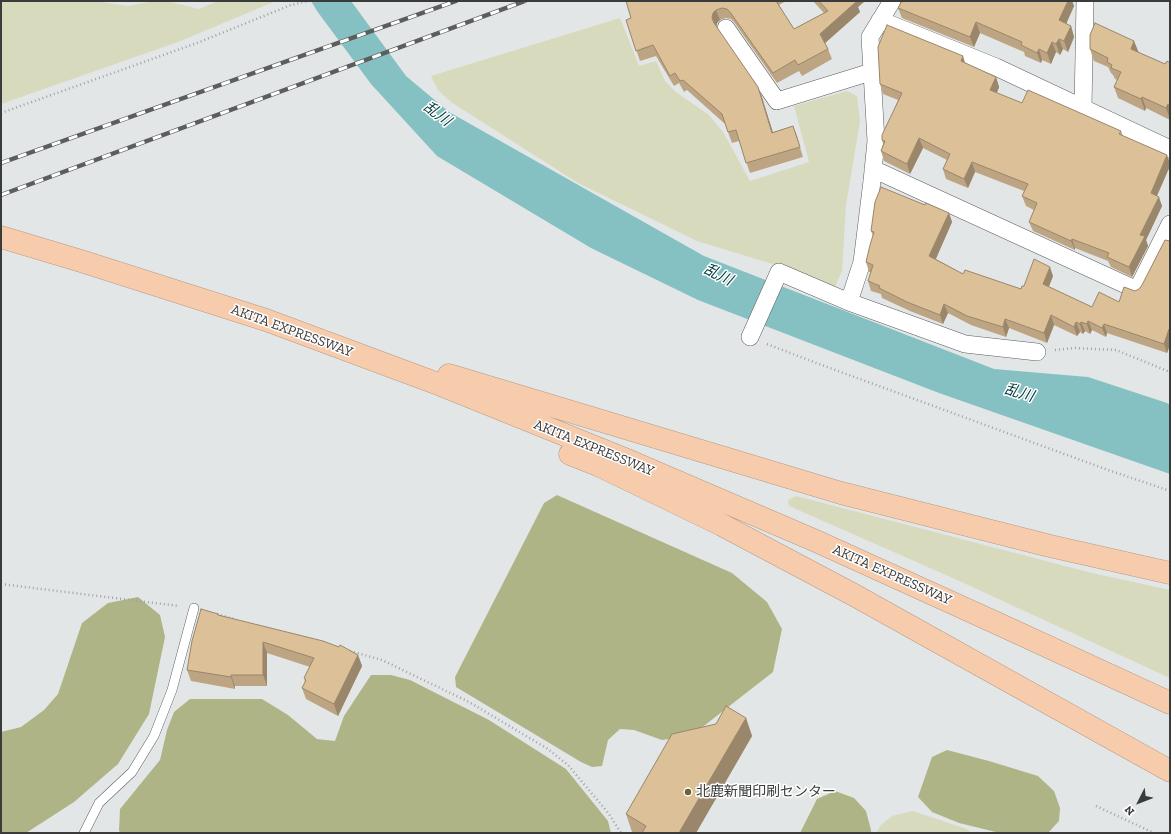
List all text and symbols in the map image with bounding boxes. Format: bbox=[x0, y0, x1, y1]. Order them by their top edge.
water label: 乱川 bbox=[420, 98, 454, 130]
water label: 乱川 bbox=[701, 260, 735, 290]
street label: AKITA EXPRESSWAY bbox=[229, 301, 355, 361]
water label: 乱川 bbox=[1002, 380, 1036, 406]
street label: AKITA EXPRESSWAY bbox=[531, 416, 657, 480]
street label: AKITA EXPRESSWAY bbox=[830, 541, 954, 609]
north arrow bbox=[1119, 782, 1159, 822]
place label: 北鹿新聞印刷センター bbox=[696, 784, 836, 800]
marker: 北鹿新聞印刷センター bbox=[683, 787, 693, 797]
text: N bbox=[1122, 803, 1137, 818]

